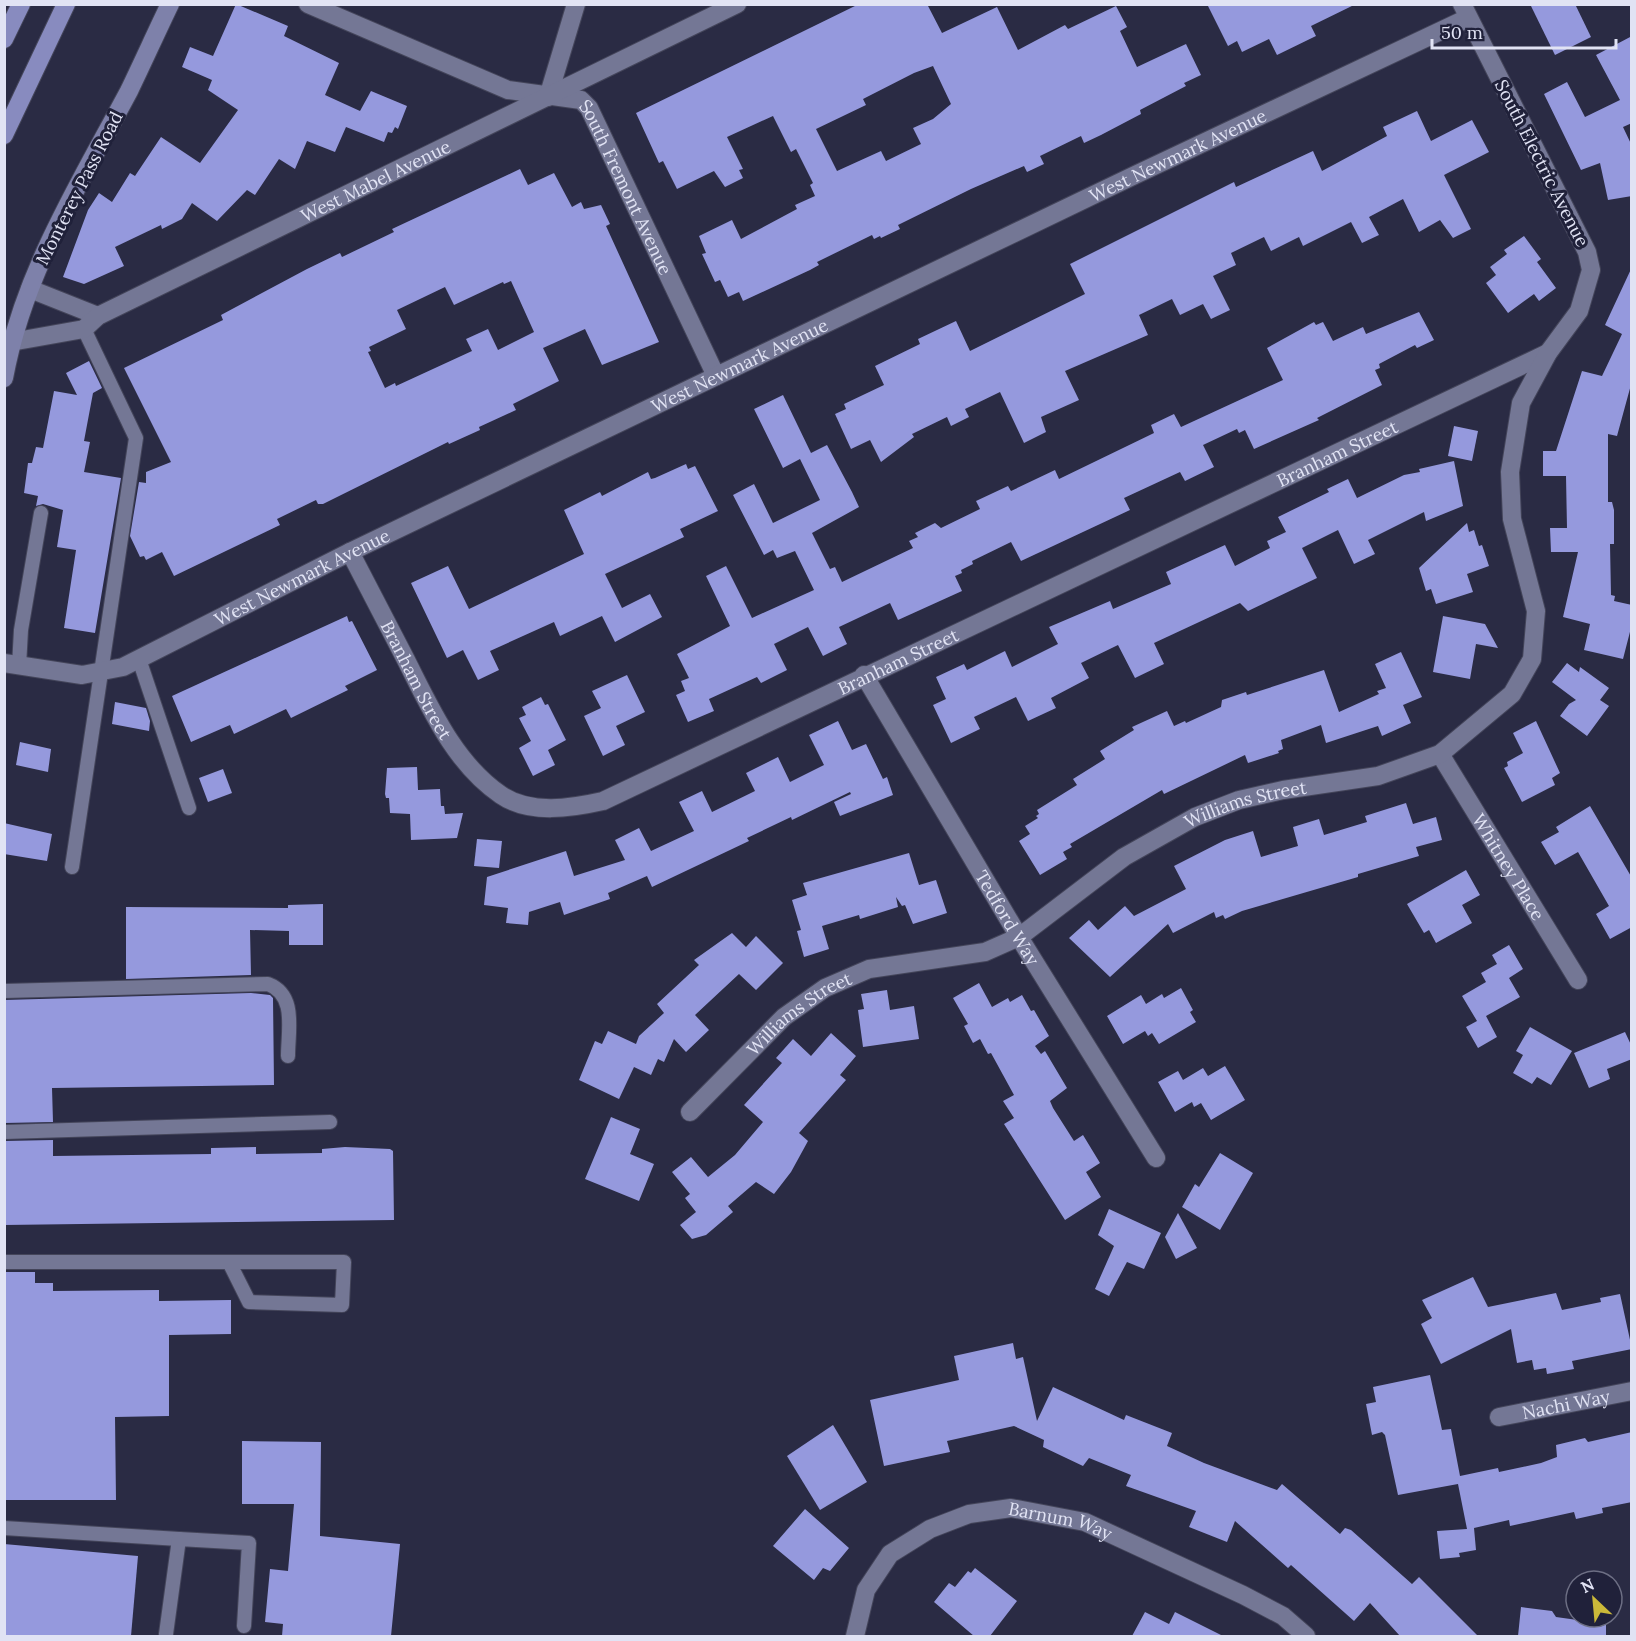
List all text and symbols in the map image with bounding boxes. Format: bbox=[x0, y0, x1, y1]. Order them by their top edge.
scale bar bbox=[1432, 12, 1616, 50]
text: 50 m bbox=[1441, 21, 1483, 44]
street label: South Electric Avenue bbox=[1490, 76, 1594, 251]
street label: South Fremont Avenue bbox=[575, 94, 678, 278]
street label: West Newmark Avenue bbox=[1085, 103, 1270, 207]
street label: Monterey Pass Road bbox=[30, 107, 128, 269]
street label: West Mabel Avenue bbox=[297, 134, 454, 227]
street label: West Newmark Avenue bbox=[647, 313, 832, 417]
street label: Branham Street bbox=[1273, 415, 1401, 491]
street label: West Newmark Avenue bbox=[210, 523, 394, 630]
street label: Branham Street bbox=[376, 616, 457, 743]
street label: Branham Street bbox=[834, 623, 962, 700]
street label: Williams Street bbox=[1180, 775, 1308, 833]
street label: Whitney Place bbox=[1468, 809, 1550, 924]
street label: Tedford Way bbox=[971, 866, 1045, 970]
street label: Williams Street bbox=[741, 966, 855, 1060]
street label: Nachi Way bbox=[1520, 1384, 1612, 1424]
street label: Barnum Way bbox=[1007, 1496, 1117, 1545]
north arrow bbox=[1564, 1569, 1624, 1629]
text: N bbox=[1577, 1574, 1597, 1597]

